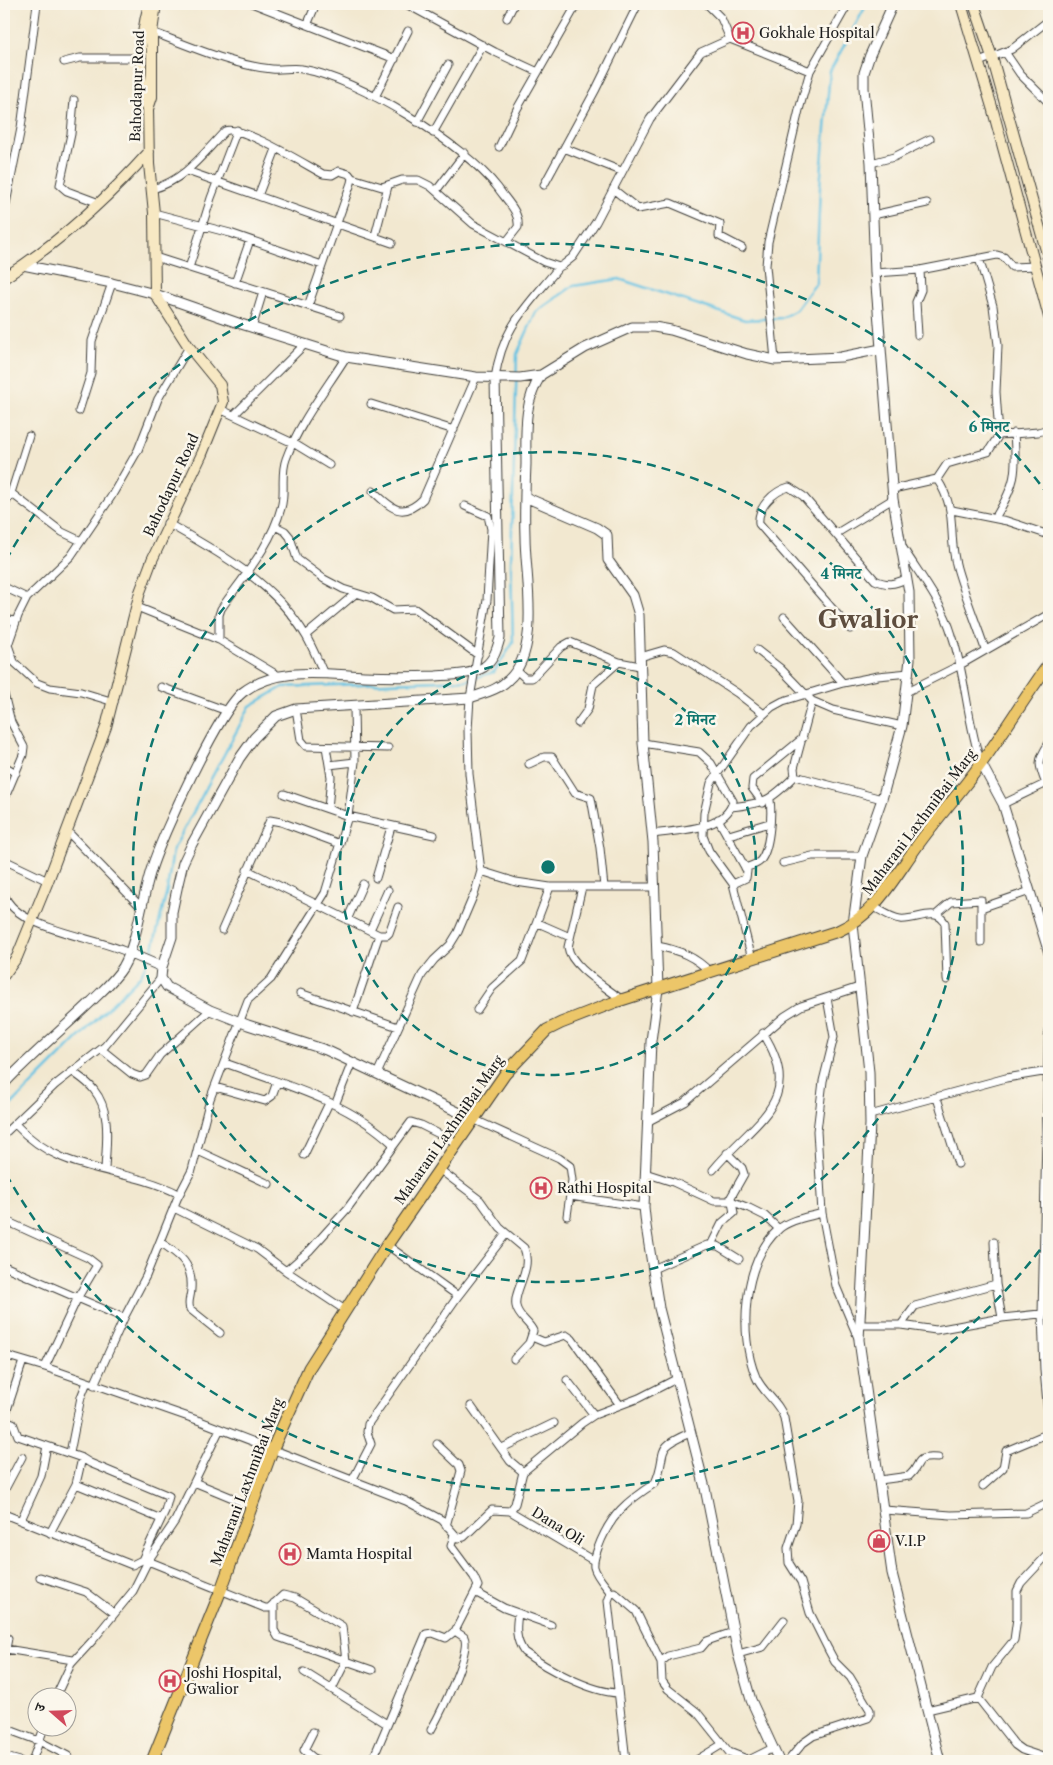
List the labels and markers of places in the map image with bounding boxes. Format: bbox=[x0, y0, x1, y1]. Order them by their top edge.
hospital icon: Gokhale Hospital bbox=[731, 21, 755, 45]
place label: Gokhale Hospital bbox=[759, 24, 875, 42]
centre of rings bbox=[539, 858, 557, 876]
hospital icon: Rathi Hospital bbox=[529, 1176, 553, 1200]
place label: Rathi Hospital bbox=[557, 1179, 652, 1197]
shop icon: V.I.P bbox=[867, 1529, 891, 1553]
place label: V.I.P bbox=[894, 1532, 926, 1550]
hospital icon: Mamta Hospital bbox=[278, 1542, 302, 1566]
place label: Mamta Hospital bbox=[306, 1545, 412, 1563]
place label: Joshi Hospital, Gwalior bbox=[184, 1664, 282, 1698]
hospital icon: Joshi Hospital, Gwalior bbox=[158, 1669, 182, 1693]

